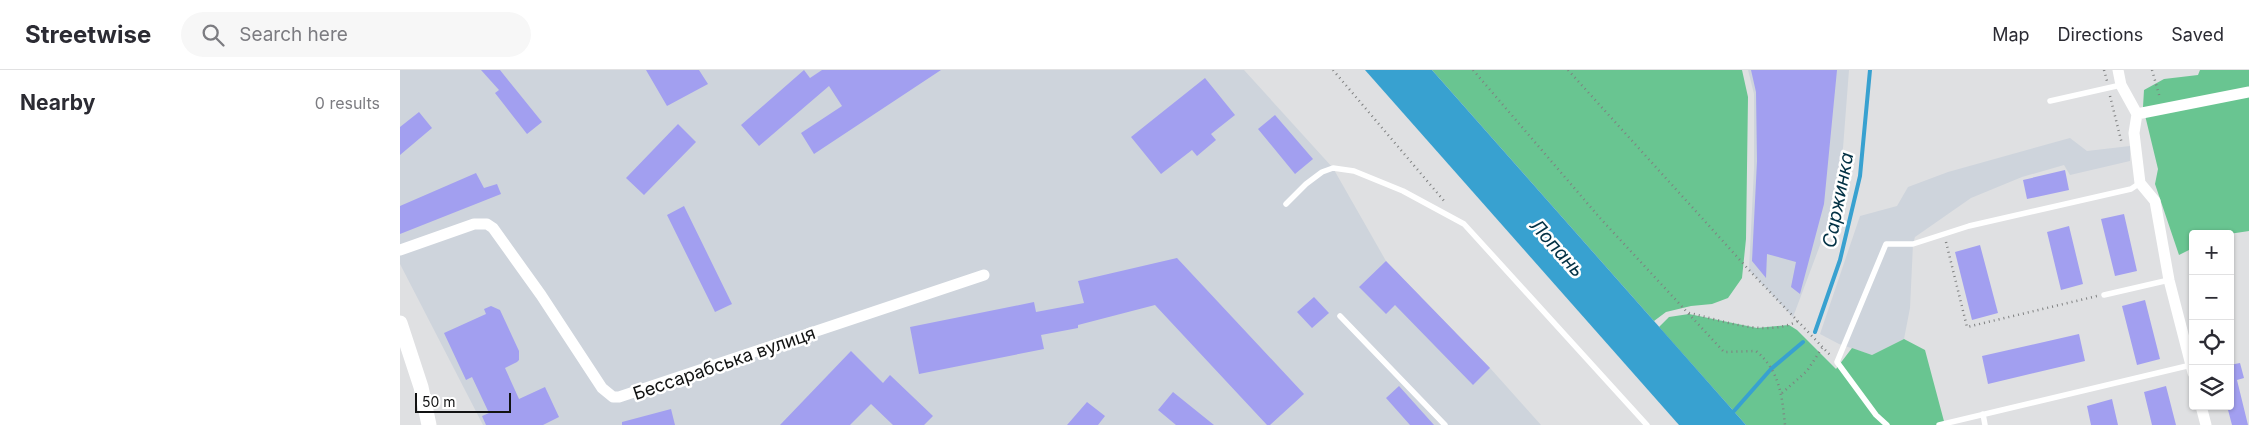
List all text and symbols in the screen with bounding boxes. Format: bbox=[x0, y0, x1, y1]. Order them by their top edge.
search box bbox=[181, 12, 531, 57]
text: Streetwise bbox=[25, 20, 151, 49]
icon: search bbox=[199, 21, 227, 49]
text: Search here bbox=[239, 23, 348, 46]
text: Map bbox=[1992, 24, 2030, 45]
text: Directions bbox=[2058, 24, 2143, 45]
text: Saved bbox=[2171, 24, 2224, 45]
text: Nearby bbox=[20, 90, 95, 115]
text: 0 results bbox=[315, 93, 380, 113]
water label: Саржинка bbox=[1817, 150, 1859, 250]
water label: Лопань bbox=[1525, 214, 1589, 282]
map controls bbox=[2189, 230, 2234, 410]
button: + bbox=[2189, 230, 2234, 275]
button: − bbox=[2189, 275, 2234, 320]
button: locate bbox=[2189, 320, 2234, 365]
street label: Бессарабська вулиця bbox=[630, 322, 818, 404]
button: layers bbox=[2189, 365, 2234, 410]
scale bar bbox=[415, 390, 511, 413]
text: 50 m bbox=[422, 393, 456, 410]

